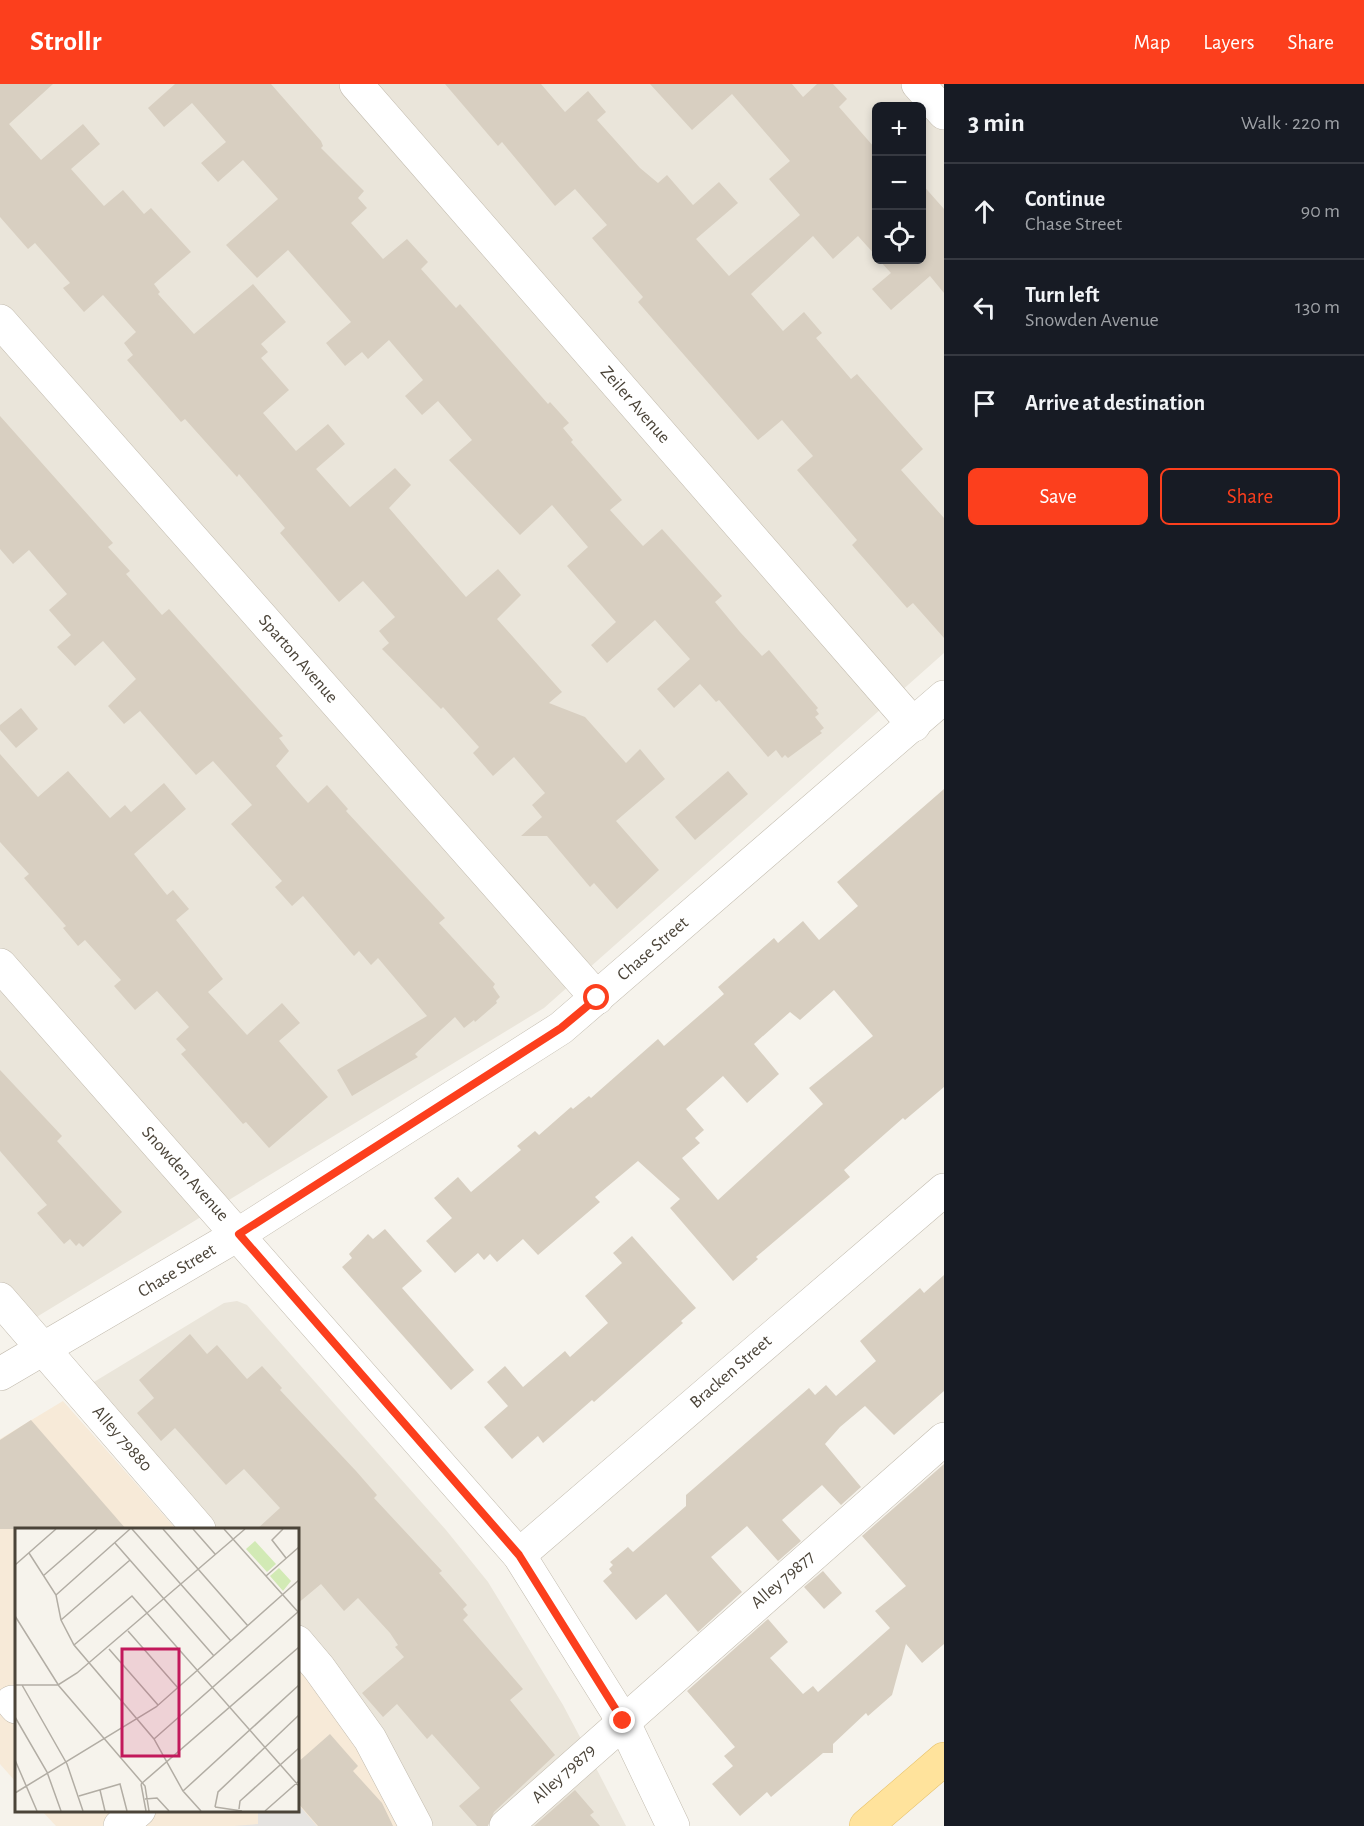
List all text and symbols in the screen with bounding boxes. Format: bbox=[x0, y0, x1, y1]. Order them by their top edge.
text: Strollr bbox=[30, 28, 101, 56]
text: Map bbox=[1134, 32, 1170, 53]
text: Layers bbox=[1203, 32, 1254, 53]
text: Share bbox=[1287, 32, 1334, 53]
map controls bbox=[872, 102, 926, 264]
button: + bbox=[872, 102, 926, 156]
text: 3 min bbox=[968, 110, 1025, 136]
text: Walk · 220 m bbox=[1241, 113, 1340, 133]
button: − bbox=[872, 156, 926, 210]
text: Continue bbox=[1025, 188, 1105, 210]
icon: ahead bbox=[968, 195, 1001, 228]
text: 90 m bbox=[1301, 201, 1340, 221]
button: locate bbox=[872, 210, 926, 264]
text: Chase Street bbox=[1025, 214, 1122, 234]
text: Turn left bbox=[1025, 284, 1099, 306]
icon: left bbox=[968, 291, 1001, 324]
text: 130 m bbox=[1295, 297, 1340, 317]
text: Snowden Avenue bbox=[1025, 310, 1159, 330]
street label: Zeiler Avenue bbox=[597, 363, 673, 447]
icon: arrive bbox=[968, 387, 1001, 420]
text: Arrive at destination bbox=[1025, 392, 1205, 414]
button: Save bbox=[968, 468, 1148, 525]
button: Share bbox=[1160, 468, 1340, 525]
street label: Sparton Avenue bbox=[255, 611, 341, 707]
street label: Chase Street bbox=[614, 913, 692, 984]
route start bbox=[583, 984, 609, 1010]
street label: Snowden Avenue bbox=[138, 1123, 232, 1225]
street label: Chase Street bbox=[135, 1241, 219, 1301]
street label: Bracken Street bbox=[687, 1332, 775, 1412]
street label: Alley 79880 bbox=[89, 1403, 155, 1475]
inset map bbox=[15, 1528, 298, 1811]
street label: Alley 79877 bbox=[748, 1548, 818, 1612]
route end bbox=[609, 1707, 635, 1733]
street label: Alley 79879 bbox=[529, 1741, 599, 1807]

